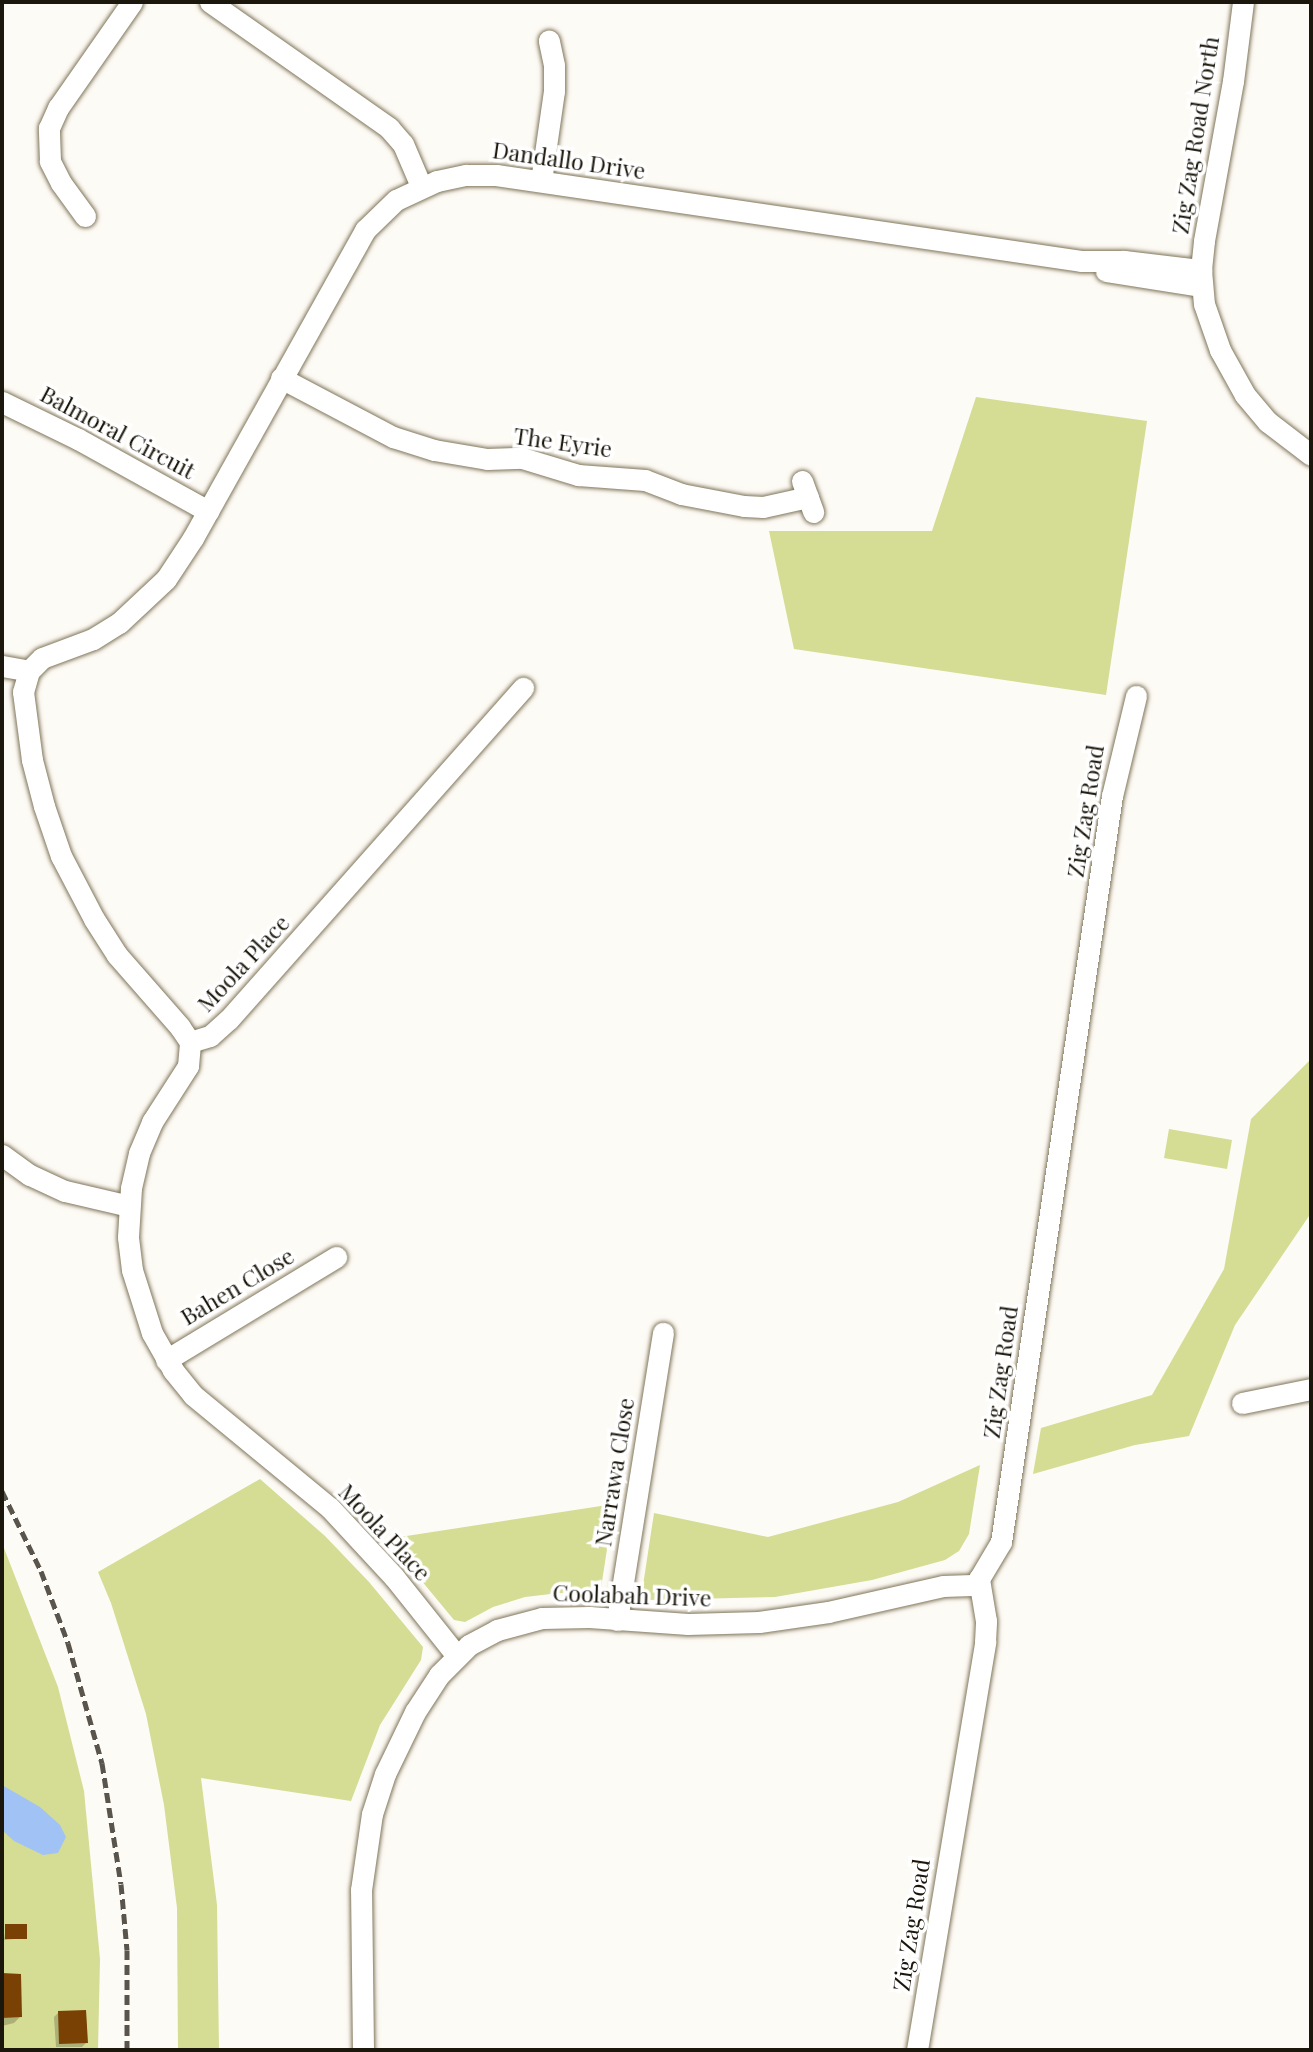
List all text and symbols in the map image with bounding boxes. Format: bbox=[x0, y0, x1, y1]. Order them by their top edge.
street label: Zig Zag Road North bbox=[1166, 34, 1224, 236]
street label: Dandallo Drive bbox=[491, 136, 647, 184]
street label: Balmoral Circuit bbox=[36, 380, 200, 484]
street label: The Eyrie bbox=[512, 421, 614, 463]
street label: Zig Zag Road bbox=[1061, 743, 1109, 879]
street label: Moola Place bbox=[191, 909, 295, 1017]
street label: Bahen Close bbox=[175, 1241, 299, 1331]
street label: Zig Zag Road bbox=[977, 1304, 1023, 1440]
street label: Narrawa Close bbox=[589, 1396, 639, 1548]
street label: Moola Place bbox=[333, 1478, 437, 1586]
street label: Coolabah Drive bbox=[552, 1578, 712, 1612]
street label: Zig Zag Road bbox=[887, 1857, 935, 1993]

